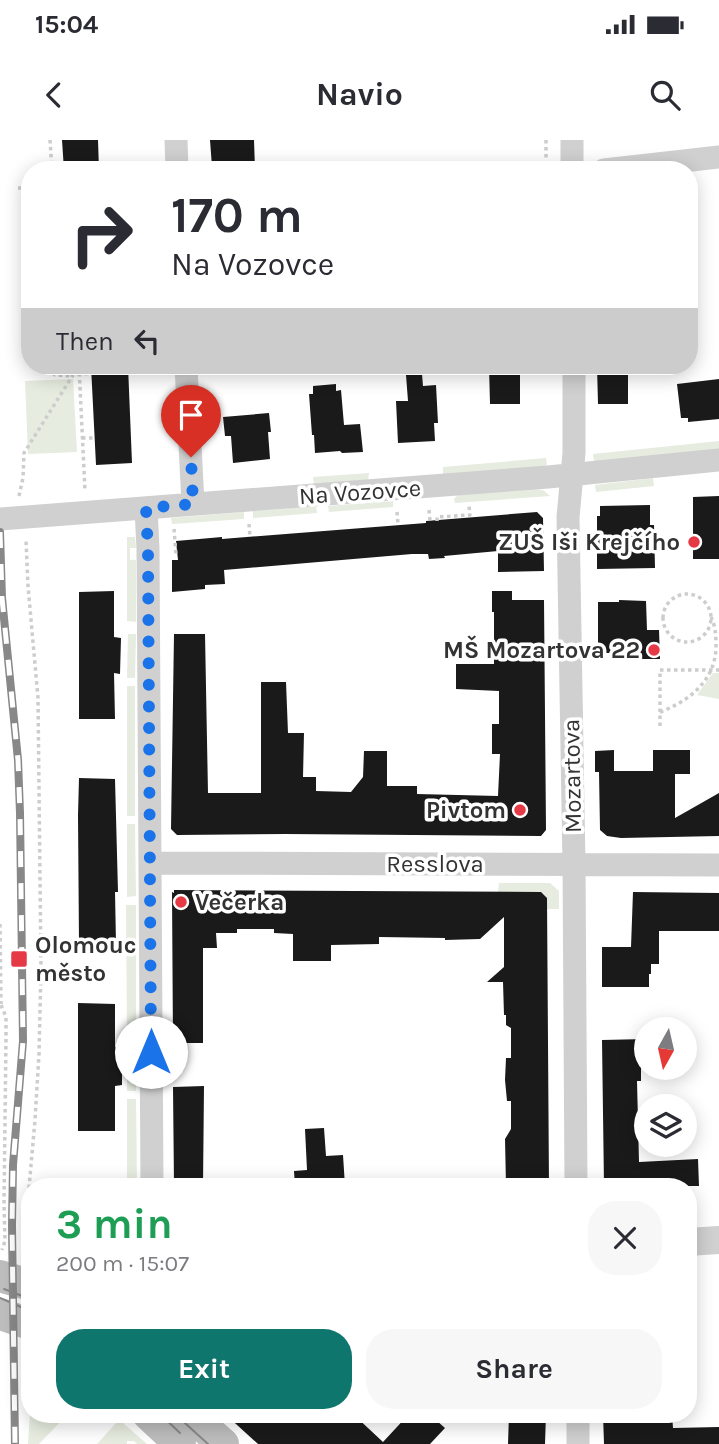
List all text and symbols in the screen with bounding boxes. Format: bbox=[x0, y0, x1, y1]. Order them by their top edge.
text: 15:04 bbox=[35, 9, 98, 40]
icon: back bbox=[35, 76, 73, 114]
text: Navio bbox=[316, 76, 403, 113]
icon: search bbox=[646, 76, 684, 114]
text: 170 m bbox=[171, 187, 303, 244]
icon: right bbox=[56, 189, 147, 280]
text: Na Vozovce bbox=[171, 246, 334, 283]
icon: left bbox=[128, 322, 166, 360]
text: Then bbox=[56, 326, 114, 357]
pin bbox=[161, 385, 221, 457]
icon: arrive bbox=[172, 396, 210, 434]
street label: Na Vozovce bbox=[298, 474, 422, 510]
place label: ZUŠ Iši Krejčího bbox=[498, 527, 680, 556]
marker: ZUŠ Iši Krejčího bbox=[686, 534, 702, 550]
place label: MŠ Mozartova 22 bbox=[443, 635, 640, 664]
marker: MŠ Mozartova 22 bbox=[646, 642, 662, 658]
street label: Mozartova bbox=[557, 719, 587, 833]
place label: Pivtom bbox=[426, 796, 506, 824]
marker: Pivtom bbox=[512, 802, 528, 818]
street label: Resslova bbox=[386, 850, 484, 878]
place label: Večerka bbox=[195, 888, 284, 916]
marker: Večerka bbox=[173, 894, 189, 910]
place label: Olomouc město bbox=[35, 931, 136, 987]
marker: Olomouc město bbox=[9, 949, 29, 969]
position arrow bbox=[114, 1015, 188, 1089]
north arrow bbox=[634, 1017, 696, 1080]
map controls bbox=[634, 1017, 697, 1157]
button: layers bbox=[634, 1094, 697, 1157]
text: 3 min bbox=[56, 1199, 173, 1249]
button: close bbox=[588, 1201, 662, 1275]
text: 200 m · 15:07 bbox=[56, 1250, 189, 1277]
button: Exit bbox=[56, 1329, 352, 1409]
button: Share bbox=[366, 1329, 662, 1409]

